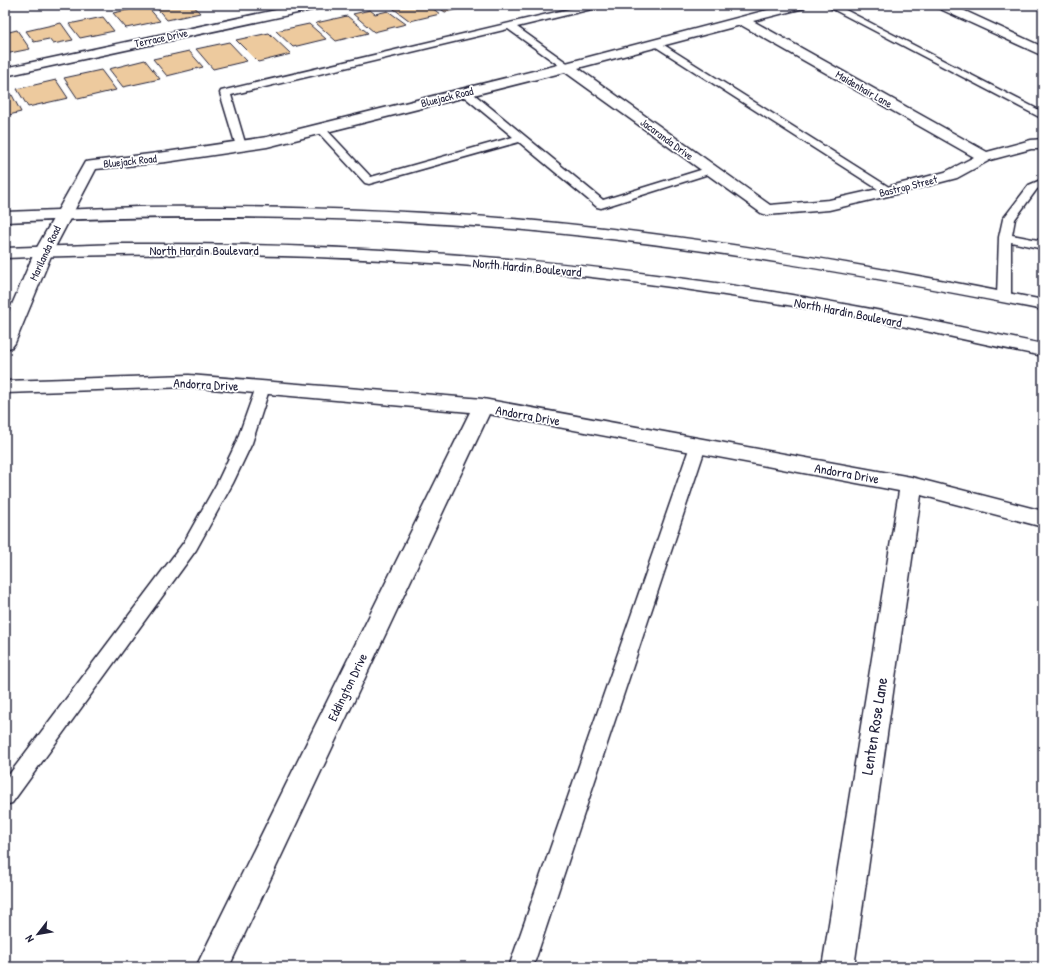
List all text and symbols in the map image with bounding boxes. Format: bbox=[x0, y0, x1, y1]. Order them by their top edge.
street label: Terrace Drive bbox=[133, 25, 190, 50]
street label: Maidenhair Lane bbox=[833, 67, 895, 111]
street label: Bluejack Road bbox=[419, 84, 475, 110]
street label: Jacaranda Drive bbox=[638, 115, 697, 163]
street label: Bluejack Road bbox=[103, 151, 158, 171]
street label: Bastrop Street bbox=[877, 172, 939, 200]
street label: Marilanda Road bbox=[26, 223, 64, 283]
street label: North Hardin Boulevard bbox=[149, 241, 259, 259]
street label: North Hardin Boulevard bbox=[472, 253, 582, 281]
street label: North Hardin Boulevard bbox=[793, 293, 903, 331]
street label: Andorra Drive bbox=[173, 373, 239, 395]
street label: Andorra Drive bbox=[494, 400, 562, 430]
street label: Andorra Drive bbox=[813, 458, 881, 488]
street label: Eddington Drive bbox=[323, 650, 371, 724]
street label: Lenten Rose Lane bbox=[855, 675, 893, 776]
north arrow bbox=[18, 914, 58, 954]
text: N bbox=[22, 933, 37, 945]

